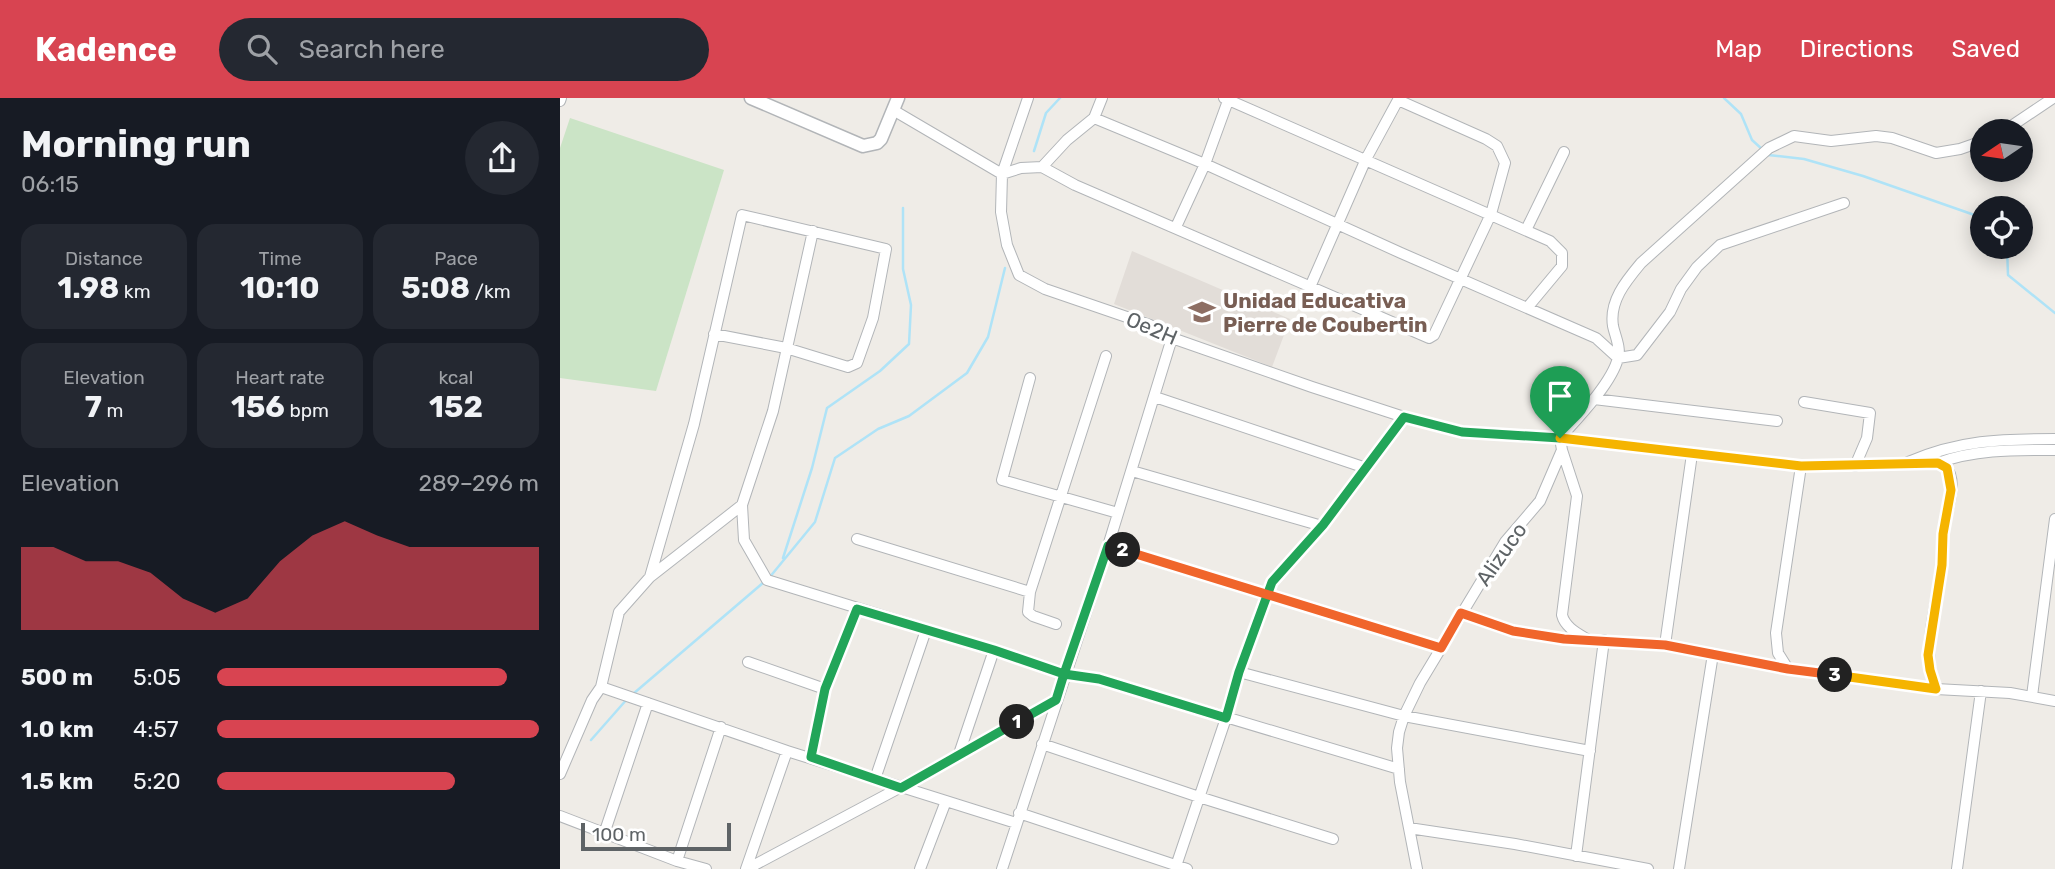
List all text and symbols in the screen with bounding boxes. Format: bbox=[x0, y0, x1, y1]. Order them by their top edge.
search box bbox=[219, 18, 709, 81]
text: Kadence bbox=[35, 30, 177, 69]
icon: search bbox=[243, 30, 281, 68]
text: Search here bbox=[299, 34, 445, 65]
text: Map bbox=[1715, 35, 1762, 63]
text: Directions bbox=[1800, 35, 1913, 63]
text: Saved bbox=[1951, 35, 2020, 63]
north arrow bbox=[1970, 119, 2034, 182]
map controls bbox=[1970, 119, 2033, 259]
text: Morning run bbox=[21, 121, 251, 167]
button: share bbox=[465, 121, 539, 195]
text: 06:15 bbox=[21, 170, 79, 198]
button: locate bbox=[1970, 196, 2033, 259]
text: Distance bbox=[65, 247, 143, 270]
text: Time bbox=[258, 247, 302, 270]
text: Pace bbox=[434, 247, 478, 270]
text: 1.98 bbox=[57, 270, 119, 306]
text: 10:10 bbox=[240, 270, 320, 306]
text: 5:08 bbox=[401, 270, 470, 306]
text: km bbox=[119, 280, 151, 303]
text: /km bbox=[470, 280, 511, 303]
place label: Unidad Educativa Pierre de Coubertin bbox=[1223, 288, 1427, 337]
school or university icon: Unidad Educativa Pierre de Coubertin bbox=[1187, 297, 1217, 327]
street label: Oe2H bbox=[1123, 306, 1181, 350]
text: Elevation bbox=[63, 366, 145, 389]
text: Heart rate bbox=[235, 366, 325, 389]
text: kcal bbox=[439, 366, 473, 389]
pin bbox=[1530, 366, 1590, 438]
icon: arrive bbox=[1541, 377, 1579, 415]
text: 7 bbox=[85, 389, 102, 425]
text: 156 bbox=[231, 389, 285, 425]
text: 152 bbox=[429, 389, 483, 425]
text: m bbox=[102, 399, 123, 422]
text: bpm bbox=[285, 399, 329, 422]
text: Elevation bbox=[21, 469, 120, 497]
text: 289–296 m bbox=[418, 469, 539, 497]
street label: Alizuco bbox=[1470, 518, 1532, 590]
pin: 2 bbox=[1106, 532, 1140, 568]
text: 2 bbox=[1116, 538, 1129, 561]
pin: 3 bbox=[1818, 658, 1852, 692]
text: 500 m bbox=[21, 663, 93, 691]
text: 5:05 bbox=[133, 663, 181, 691]
text: 3 bbox=[1828, 663, 1841, 686]
pin: 1 bbox=[1000, 704, 1035, 740]
text: 1 bbox=[1012, 710, 1021, 733]
text: 1.0 km bbox=[21, 715, 94, 743]
text: 4:57 bbox=[133, 715, 179, 743]
text: 1.5 km bbox=[21, 767, 93, 795]
text: 5:20 bbox=[133, 767, 181, 795]
scale bar bbox=[581, 820, 732, 852]
text: 100 m bbox=[592, 823, 646, 846]

